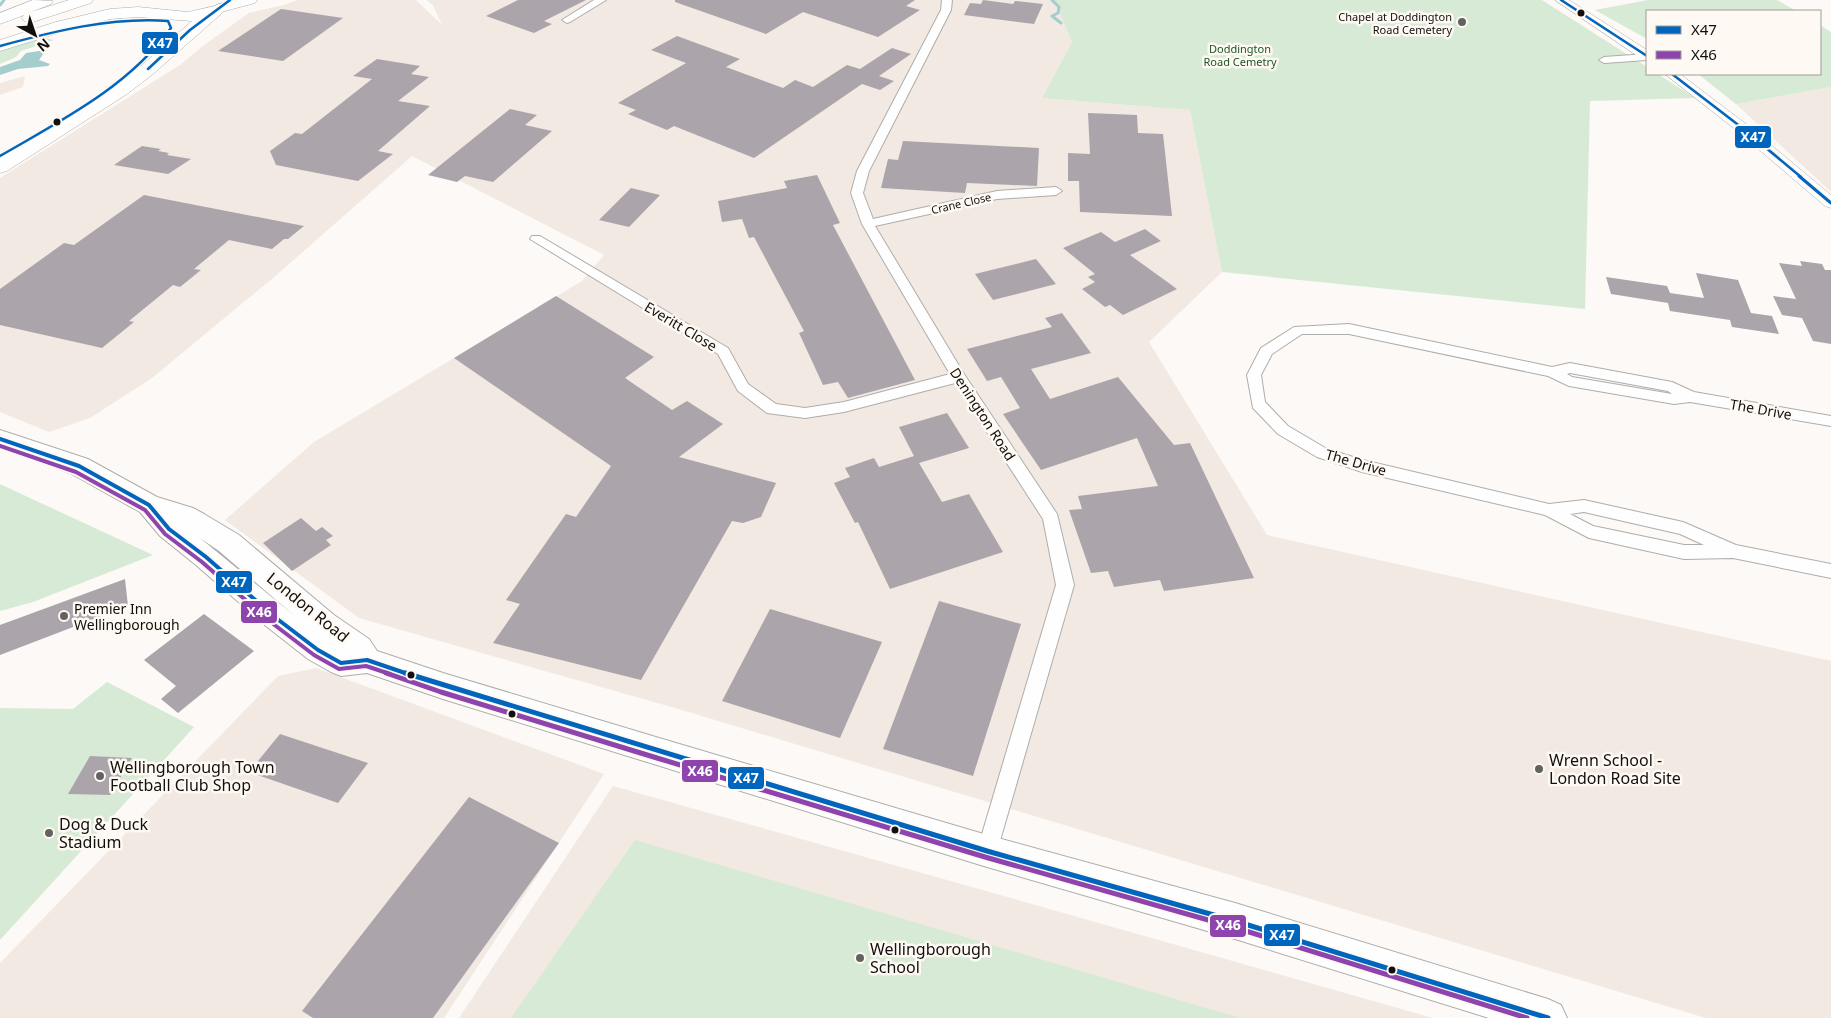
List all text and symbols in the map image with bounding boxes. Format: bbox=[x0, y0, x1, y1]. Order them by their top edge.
unlabelled marker bbox=[1576, 8, 1586, 18]
place label: Chapel at Doddington Road Cemetery bbox=[1338, 9, 1452, 37]
north arrow bbox=[10, 10, 60, 60]
legend bbox=[1646, 10, 1821, 75]
marker: Chapel at Doddington Road Cemetery bbox=[1456, 16, 1468, 28]
text: X47 bbox=[1691, 19, 1717, 39]
line badge: X47 bbox=[141, 31, 179, 55]
text: X47 bbox=[147, 33, 173, 52]
text: N bbox=[33, 34, 54, 56]
park label: Doddington Road Cemetry bbox=[1203, 41, 1277, 69]
text: X46 bbox=[1691, 44, 1717, 64]
unlabelled marker bbox=[52, 117, 62, 127]
line badge: X47 bbox=[1734, 125, 1772, 149]
text: X47 bbox=[1740, 127, 1766, 146]
street label: Crane Close bbox=[929, 189, 993, 217]
street label: Everitt Close bbox=[641, 297, 721, 355]
street label: Denington Road bbox=[946, 364, 1020, 464]
street label: The Drive bbox=[1729, 394, 1794, 424]
street label: The Drive bbox=[1323, 444, 1389, 480]
street label: London Road bbox=[262, 567, 354, 647]
line badge: X47 bbox=[215, 570, 253, 594]
text: X47 bbox=[221, 572, 247, 591]
place label: Premier Inn Wellingborough bbox=[74, 599, 180, 634]
line badge: X46 bbox=[240, 600, 278, 624]
text: X46 bbox=[246, 602, 272, 621]
marker: Premier Inn Wellingborough bbox=[58, 610, 70, 622]
unlabelled marker bbox=[406, 670, 416, 680]
unlabelled marker bbox=[507, 709, 517, 719]
place label: Wrenn School - London Road Site bbox=[1549, 749, 1681, 789]
place label: Wellingborough Town Football Club Shop bbox=[110, 756, 275, 796]
line badge: X46 bbox=[681, 759, 719, 783]
text: X46 bbox=[687, 761, 713, 780]
marker: Wrenn School - London Road Site bbox=[1533, 763, 1545, 775]
line badge: X47 bbox=[727, 766, 765, 790]
text: X47 bbox=[733, 768, 759, 787]
marker: Wellingborough Town Football Club Shop bbox=[94, 770, 106, 782]
place label: Dog & Duck Stadium bbox=[59, 813, 148, 853]
unlabelled marker bbox=[890, 825, 900, 835]
marker: Dog & Duck Stadium bbox=[43, 827, 55, 839]
line badge: X46 bbox=[1209, 914, 1247, 938]
text: X46 bbox=[1215, 915, 1241, 934]
line badge: X47 bbox=[1263, 923, 1301, 947]
text: X47 bbox=[1269, 925, 1295, 944]
place label: Wellingborough School bbox=[870, 938, 991, 978]
marker: Wellingborough School bbox=[854, 952, 866, 964]
unlabelled marker bbox=[1387, 965, 1397, 975]

